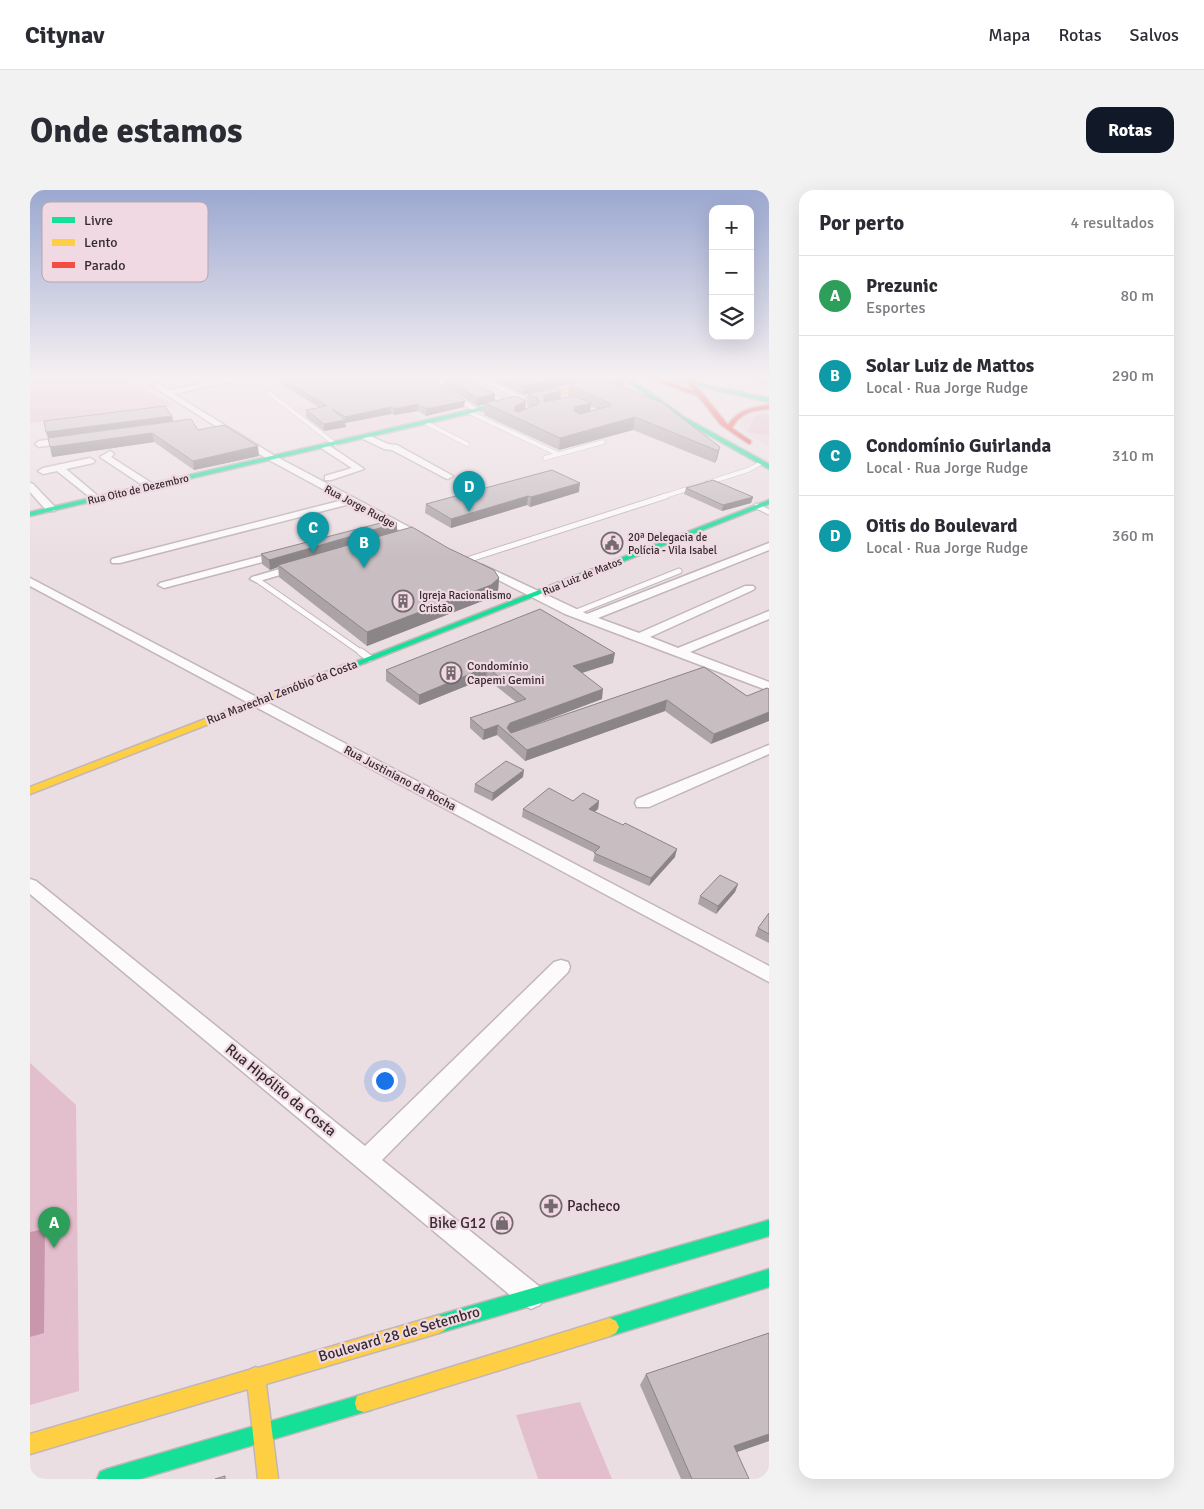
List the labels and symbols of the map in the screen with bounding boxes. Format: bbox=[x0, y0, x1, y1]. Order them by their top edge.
legend bbox=[42, 202, 208, 282]
text: Livre bbox=[84, 212, 113, 229]
text: Lento bbox=[84, 234, 118, 251]
text: Parado bbox=[84, 257, 126, 274]
street label: Rua Oito de Dezembro bbox=[86, 471, 190, 507]
pin: D bbox=[453, 471, 485, 512]
street label: Rua Jorge Rudge bbox=[322, 482, 397, 531]
pin: C bbox=[297, 512, 329, 553]
pin: B bbox=[348, 527, 380, 568]
public building icon: 20ª Delegacia de Polícia - Vila Isabel bbox=[600, 531, 624, 555]
place label: 20ª Delegacia de Polícia - Vila Isabel bbox=[628, 531, 717, 557]
street label: Rua Luiz de Matos bbox=[541, 555, 624, 598]
building icon: Igreja Racionalismo Cristão bbox=[391, 589, 415, 613]
place label: Igreja Racionalismo Cristão bbox=[419, 589, 512, 615]
street label: Rua Marechal Zenóbio da Costa bbox=[205, 657, 360, 728]
place label: Condomínio Capemi Gemini bbox=[467, 659, 544, 688]
building icon: Condomínio Capemi Gemini bbox=[439, 661, 463, 685]
street label: Rua Justiniano da Rocha bbox=[341, 742, 458, 814]
street label: Rua Hipólito da Costa bbox=[222, 1040, 340, 1140]
your location bbox=[372, 1068, 398, 1094]
pharmacy icon: Pacheco bbox=[539, 1194, 563, 1218]
place label: Pacheco bbox=[567, 1197, 620, 1215]
pin: A bbox=[38, 1207, 70, 1248]
shop icon: Bike G12 bbox=[490, 1211, 514, 1235]
place label: Bike G12 bbox=[429, 1214, 486, 1232]
street label: Boulevard 28 de Setembro bbox=[316, 1302, 482, 1366]

